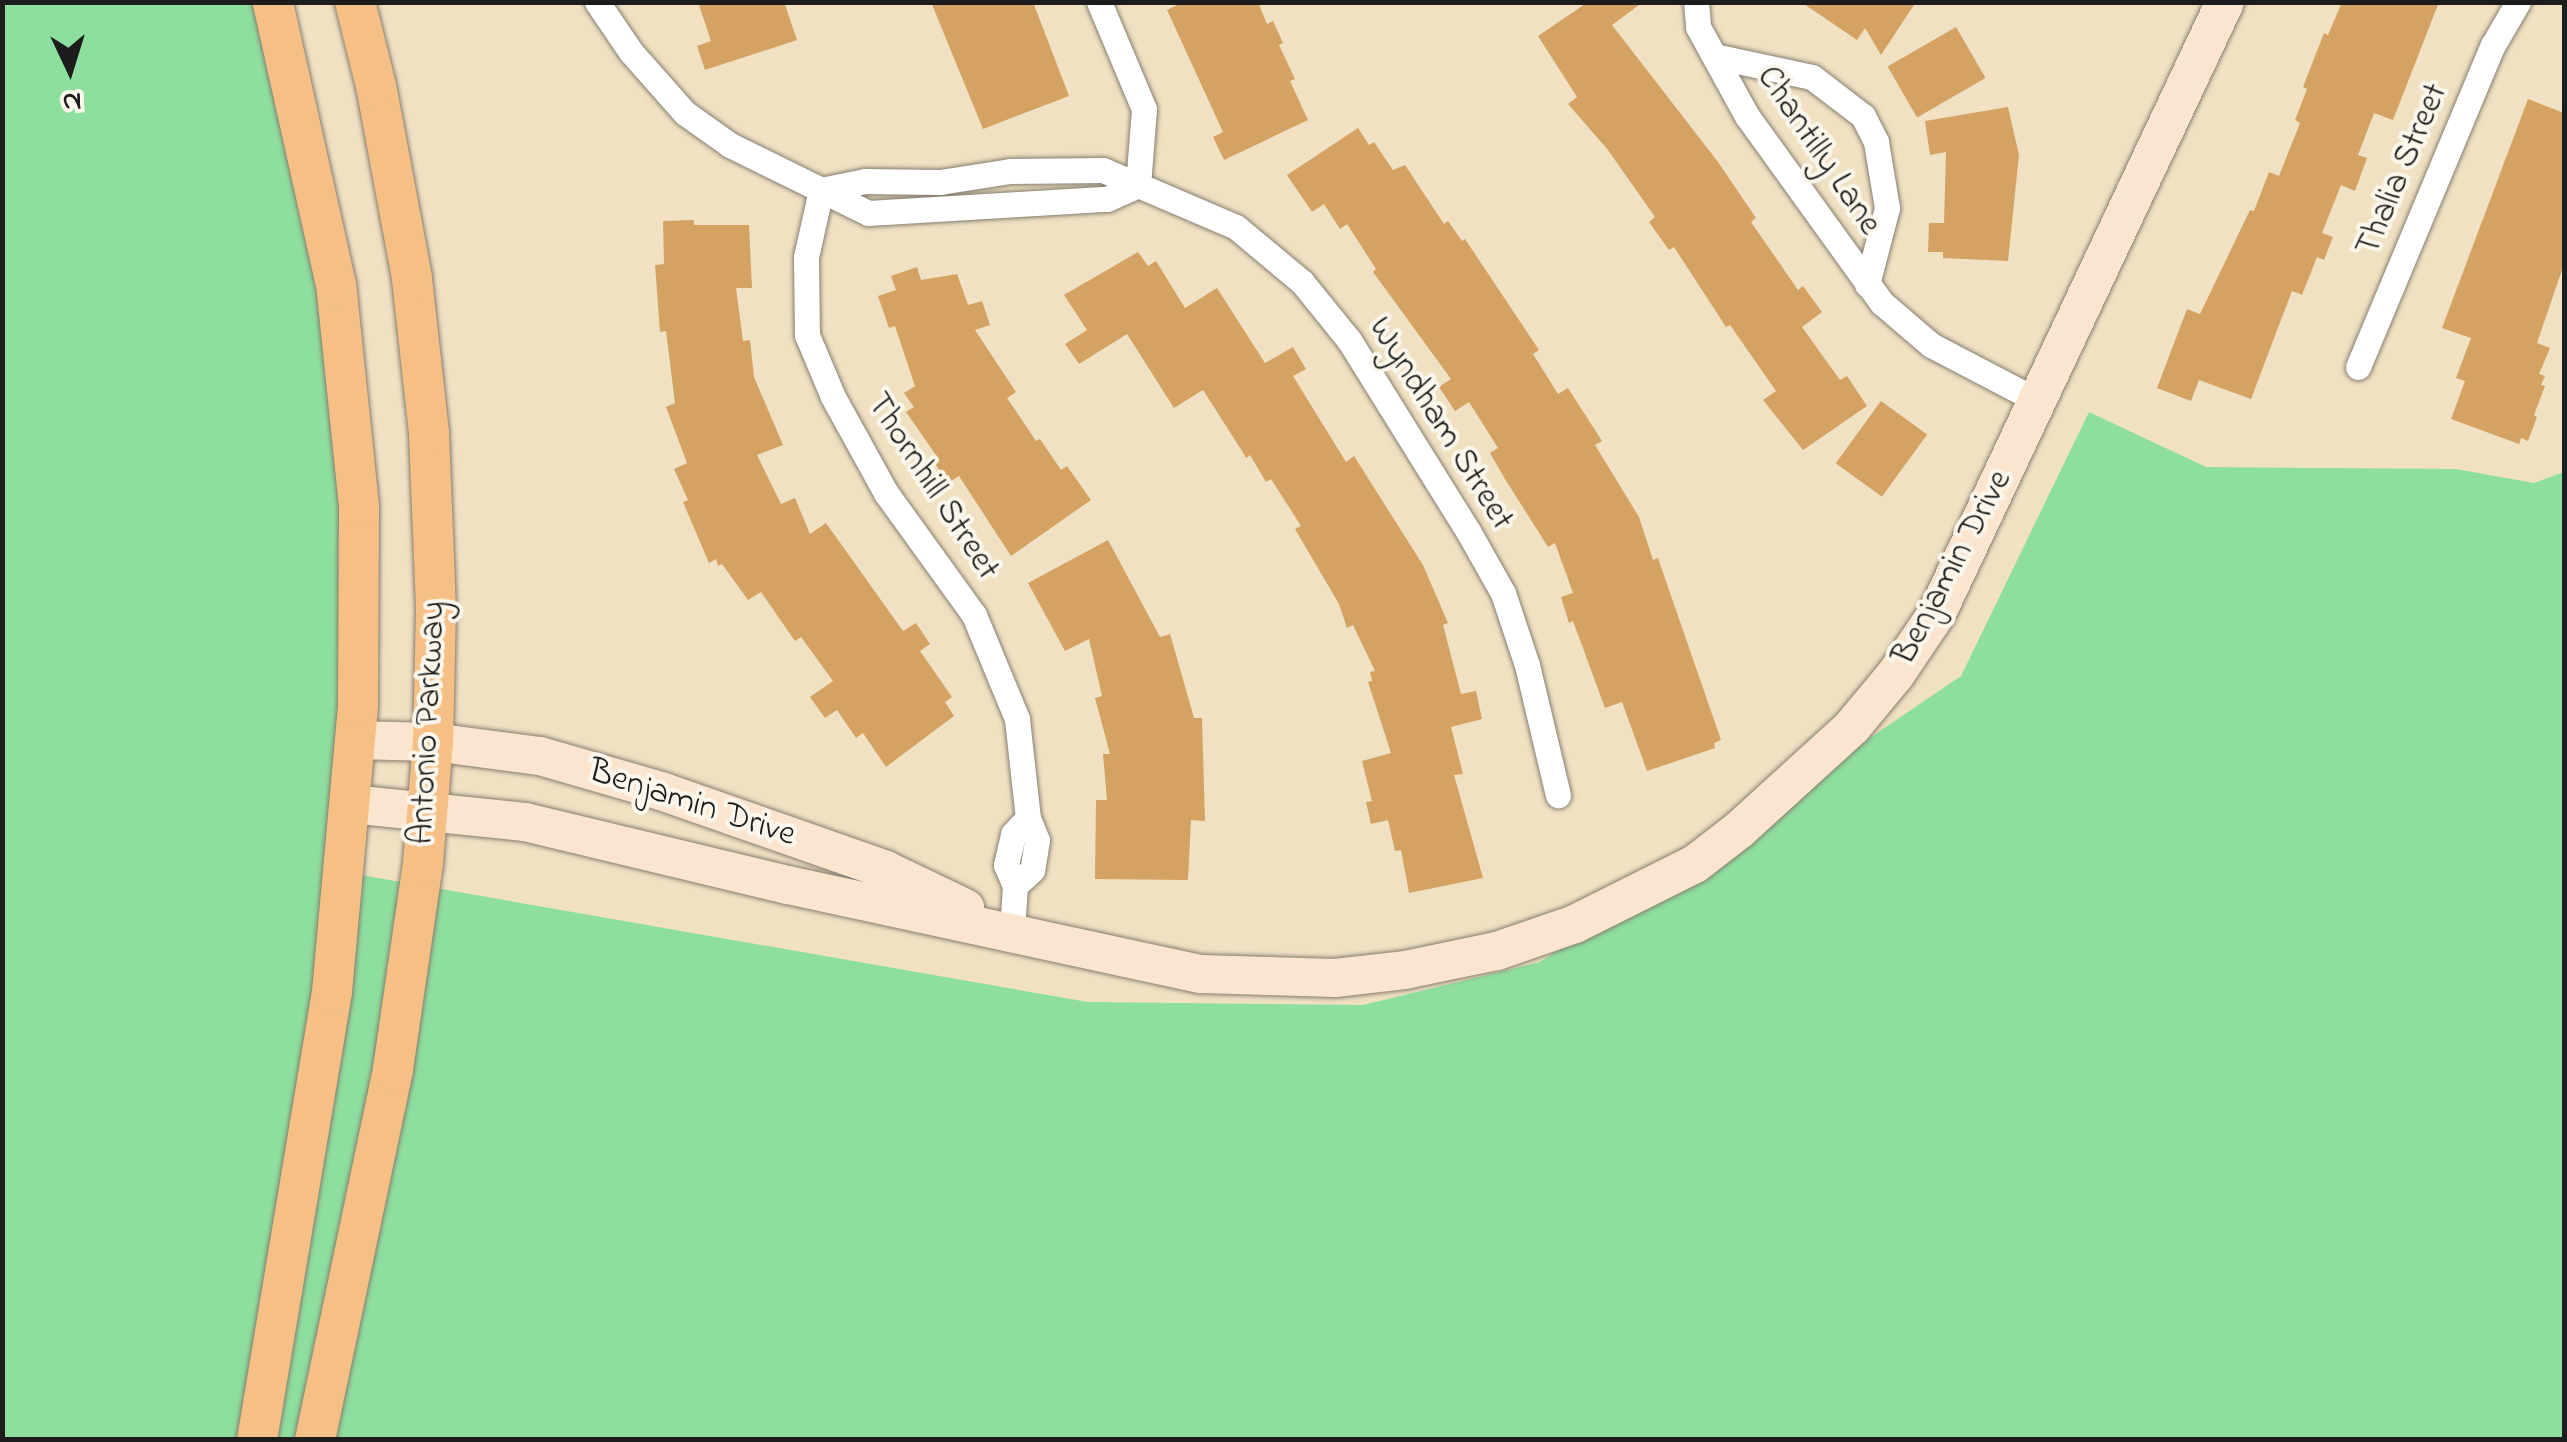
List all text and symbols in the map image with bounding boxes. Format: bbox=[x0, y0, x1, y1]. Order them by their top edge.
north arrow bbox=[20, 20, 120, 120]
street label: Chantilly Lane bbox=[1746, 59, 1890, 243]
street label: Thalia Street bbox=[2348, 77, 2458, 263]
text: N bbox=[61, 79, 83, 122]
street label: Wyndham Street bbox=[1358, 310, 1522, 538]
street label: Thornhill Street bbox=[856, 386, 1008, 588]
street label: Benjamin Drive bbox=[1884, 463, 2022, 673]
street label: Antonio Parkway bbox=[402, 600, 456, 846]
street label: Benjamin Drive bbox=[583, 751, 801, 857]

